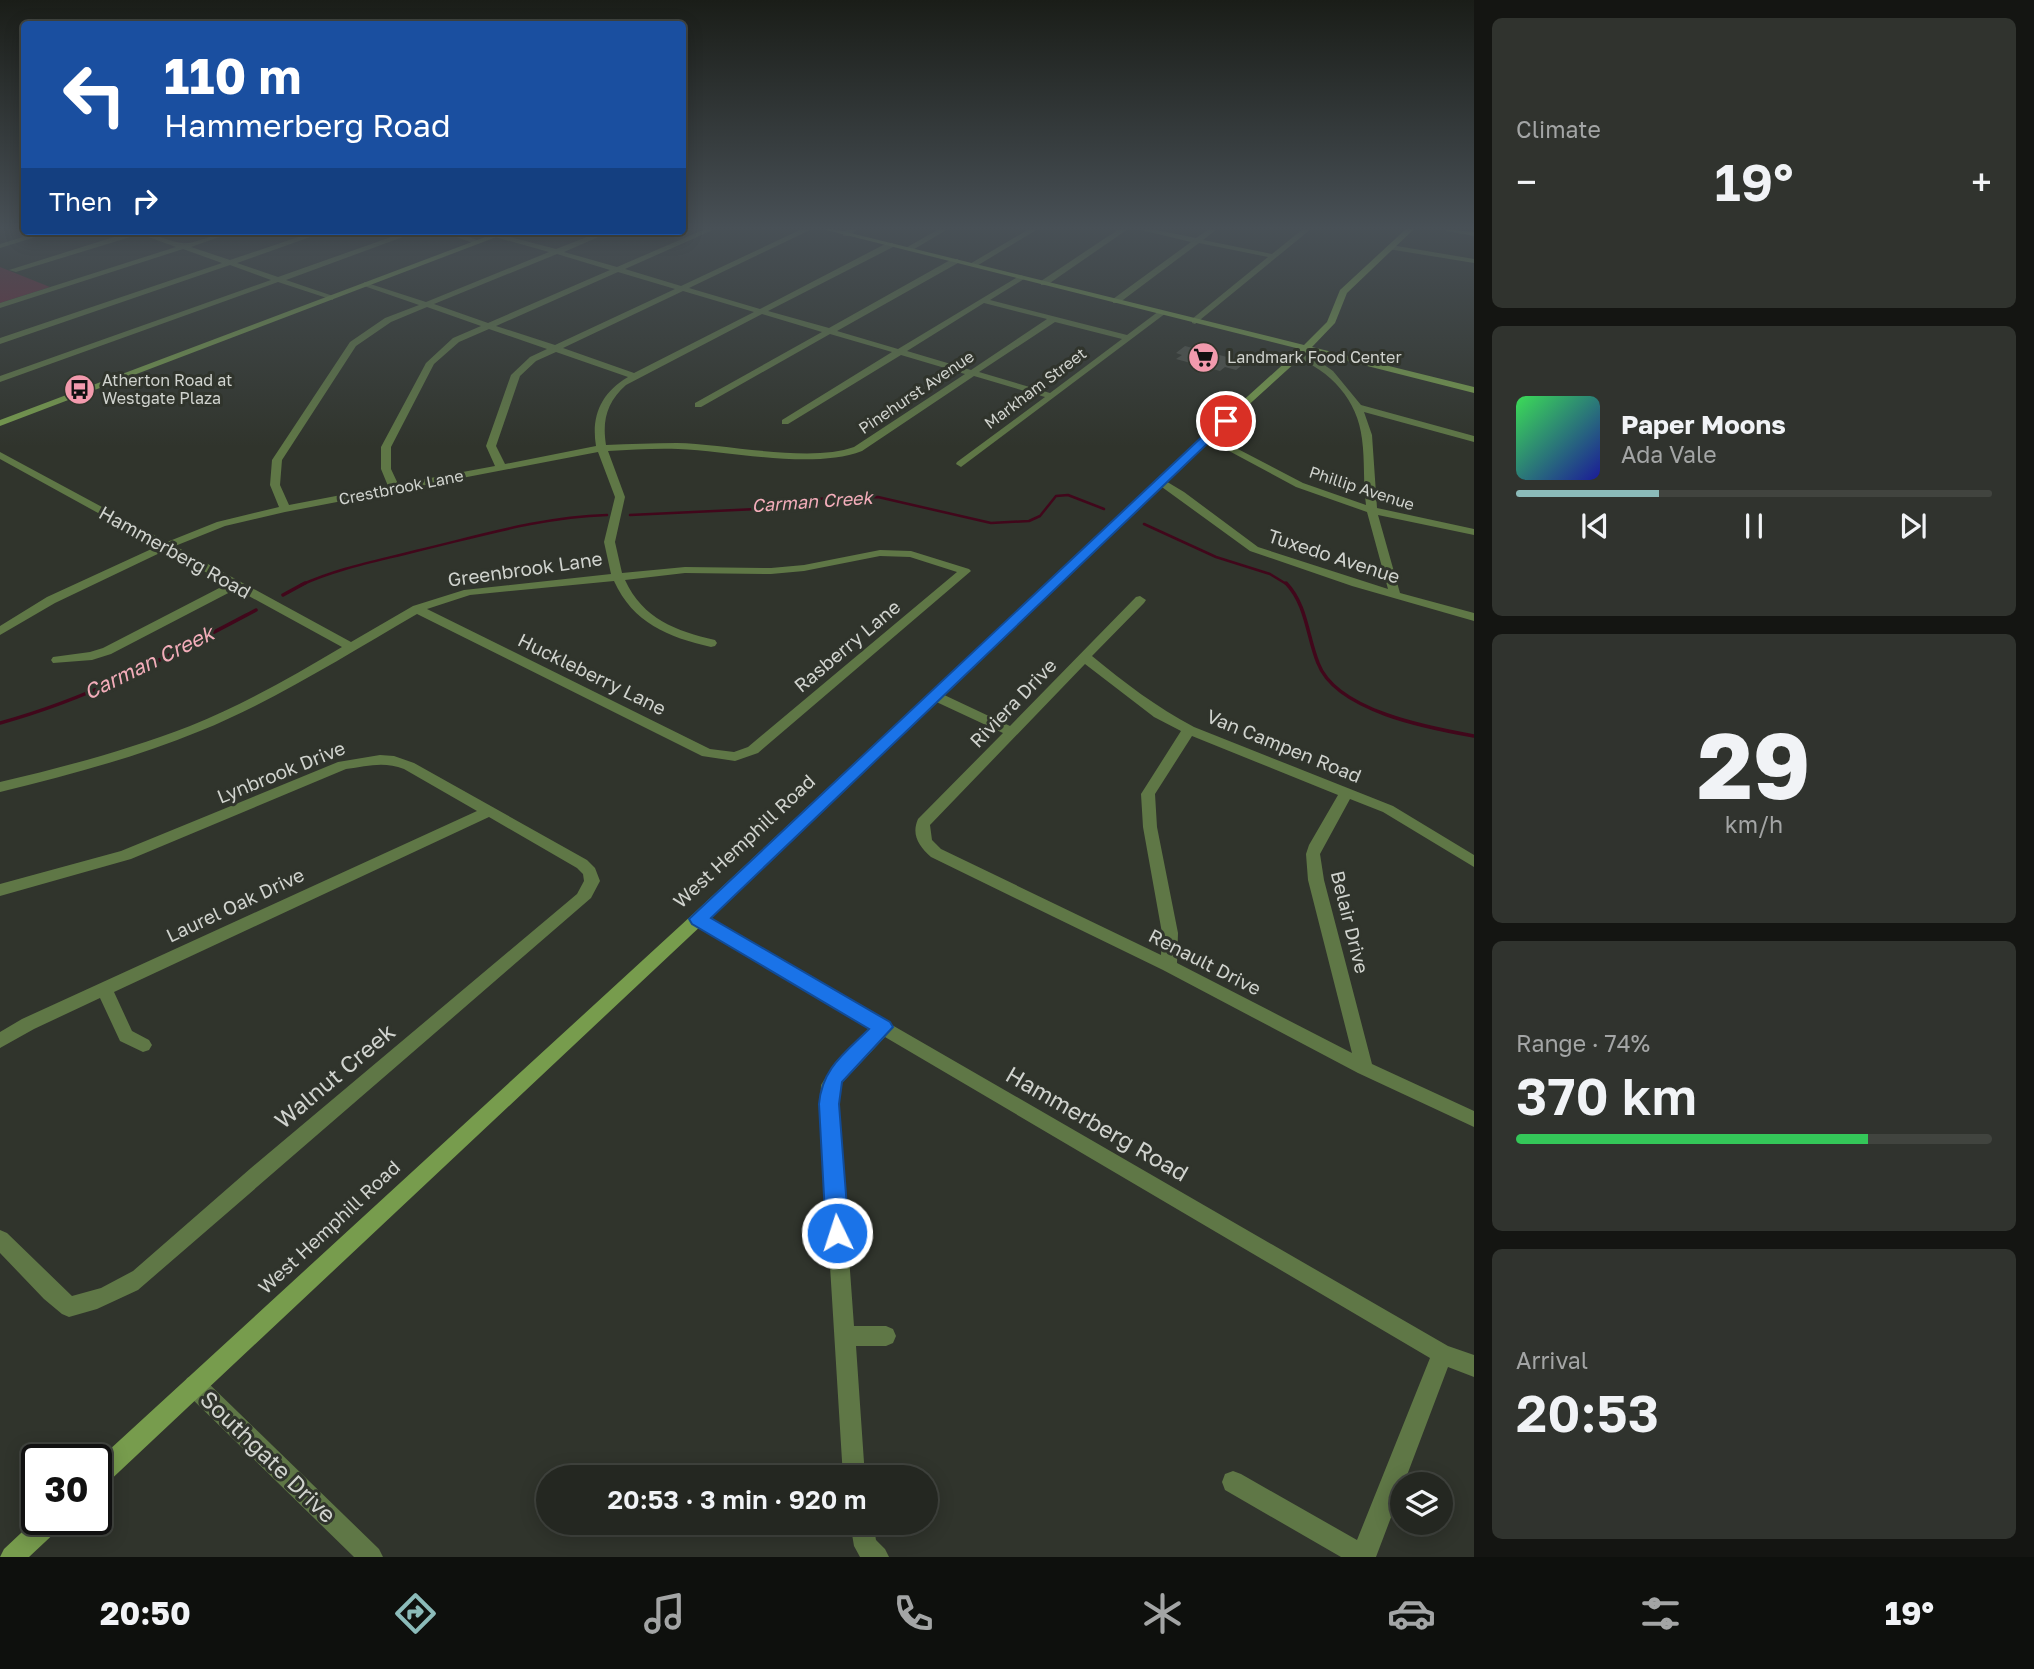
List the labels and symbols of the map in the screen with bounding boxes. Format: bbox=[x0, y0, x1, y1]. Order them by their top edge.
supermarket icon: Landmark Food Center bbox=[1187, 340, 1221, 374]
street label: Markham Street bbox=[980, 343, 1090, 433]
street label: Pinehurst Avenue bbox=[854, 346, 978, 438]
place label: Landmark Food Center bbox=[1227, 347, 1402, 367]
place label: Atherton Road at Westgate Plaza bbox=[102, 370, 232, 408]
bus stop icon: Atherton Road at Westgate Plaza bbox=[62, 372, 96, 406]
pin bbox=[1196, 391, 1256, 451]
street label: Phillip Avenue bbox=[1307, 462, 1417, 514]
street label: Crestbrook Lane bbox=[337, 465, 465, 509]
water label: Carman Creek bbox=[751, 486, 875, 516]
street label: Hammerberg Road bbox=[95, 500, 255, 603]
street label: Tuxedo Avenue bbox=[1265, 523, 1403, 588]
street label: Greenbrook Lane bbox=[446, 546, 604, 591]
street label: Rasberry Lane bbox=[789, 595, 904, 697]
water label: Carman Creek bbox=[79, 618, 220, 705]
street label: Huckleberry Lane bbox=[514, 628, 670, 719]
street label: Riviera Drive bbox=[965, 653, 1061, 752]
street label: Van Campen Road bbox=[1203, 704, 1365, 787]
street label: Lynbrook Drive bbox=[213, 735, 348, 808]
street label: West Hemphill Road bbox=[668, 769, 819, 912]
street label: Laurel Oak Drive bbox=[162, 862, 307, 947]
street label: Belair Drive bbox=[1327, 868, 1374, 976]
street label: Renault Drive bbox=[1145, 923, 1265, 1000]
street label: Walnut Creek bbox=[268, 1017, 400, 1134]
street label: Hammerberg Road bbox=[1001, 1060, 1194, 1187]
street label: West Hemphill Road bbox=[253, 1155, 404, 1298]
position arrow bbox=[800, 1196, 874, 1270]
street label: Southgate Drive bbox=[195, 1384, 342, 1528]
speed limit sign: 30 bbox=[21, 1444, 112, 1535]

